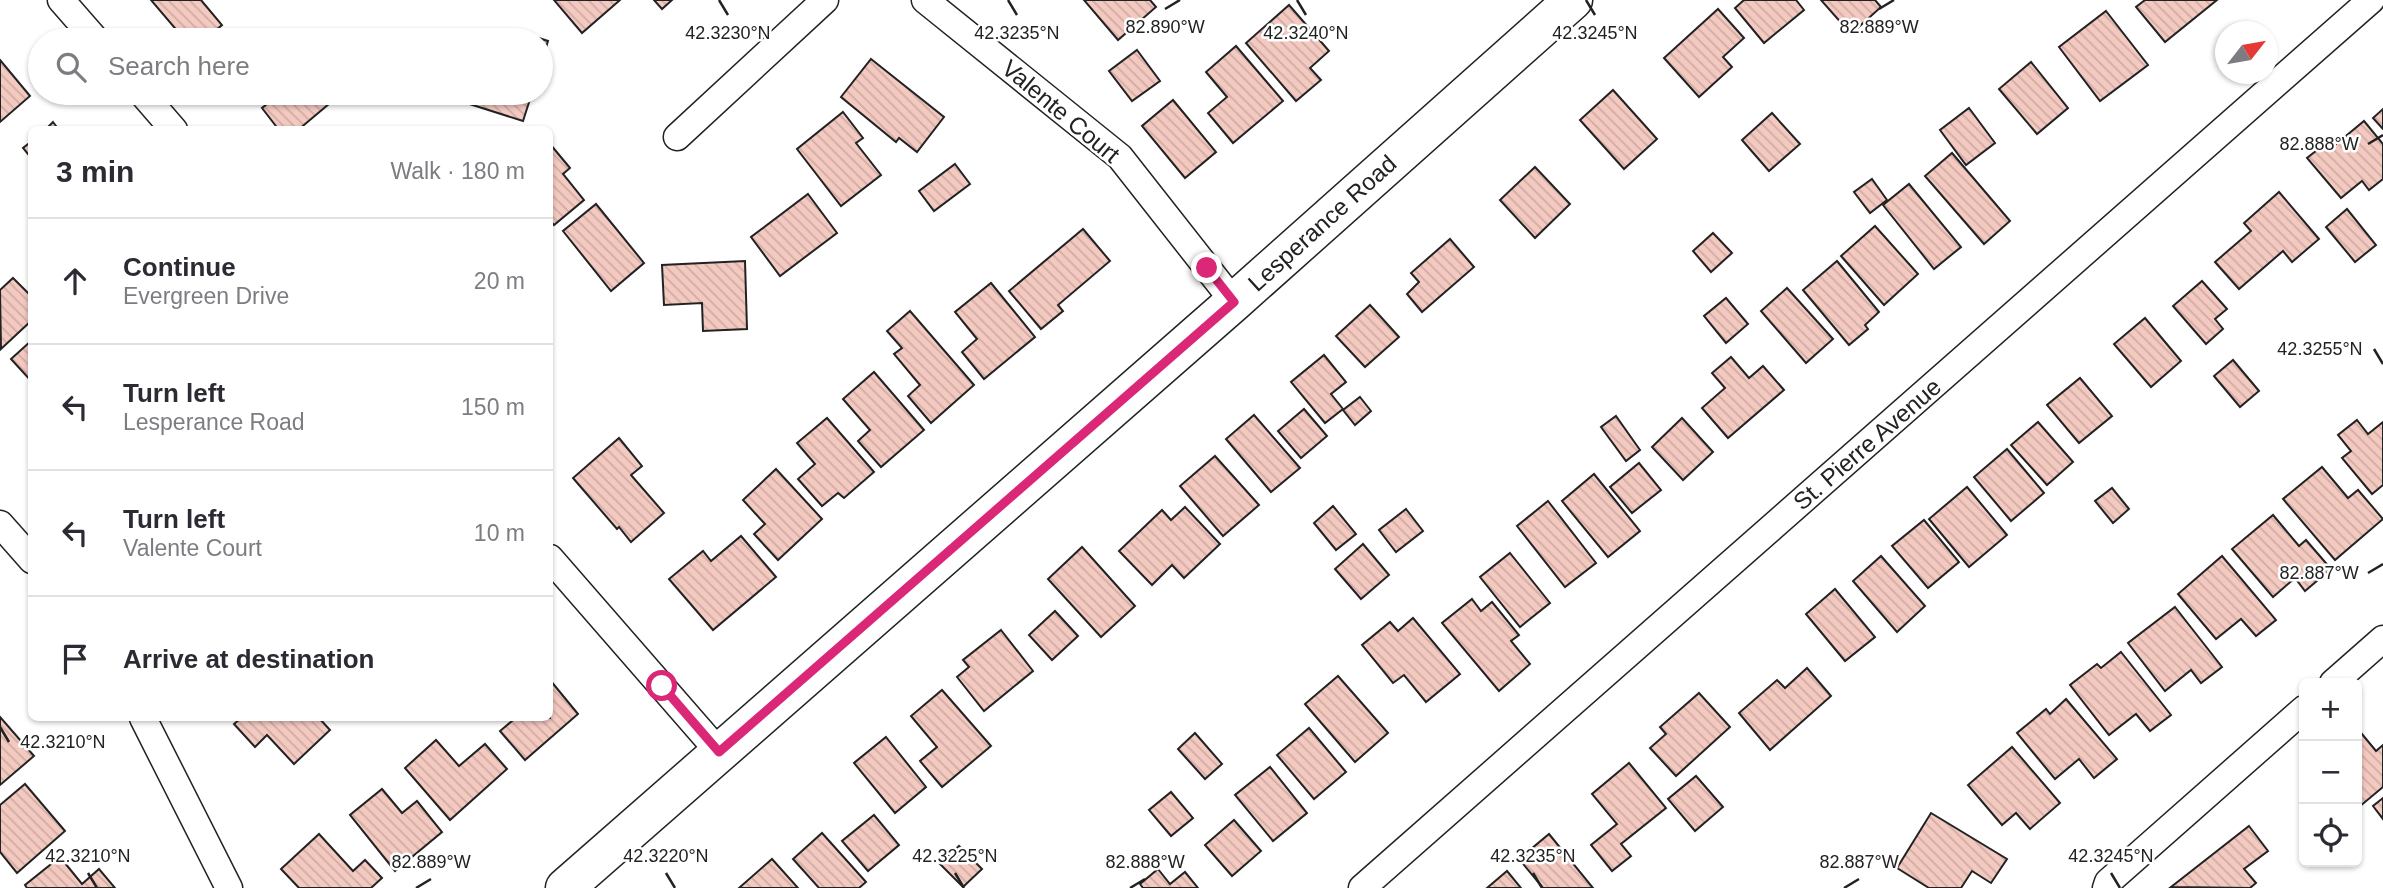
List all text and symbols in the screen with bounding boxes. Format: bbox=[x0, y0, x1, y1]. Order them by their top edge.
text: 82.890°W bbox=[1125, 17, 1205, 37]
text: 82.889°W bbox=[1839, 17, 1919, 37]
north arrow bbox=[2215, 21, 2278, 84]
text: 42.3230°N bbox=[685, 23, 771, 43]
text: 42.3235°N bbox=[974, 23, 1060, 43]
text: 42.3240°N bbox=[1263, 23, 1349, 43]
text: 42.3245°N bbox=[1552, 23, 1638, 43]
search box bbox=[28, 28, 553, 105]
icon: search bbox=[52, 48, 90, 86]
text: Search here bbox=[108, 51, 250, 81]
street label: Valente Court bbox=[997, 54, 1125, 168]
text: 82.888°W bbox=[2279, 134, 2359, 154]
street label: Lesperance Road bbox=[1243, 150, 1401, 296]
text: 3 min bbox=[56, 155, 134, 188]
text: Walk · 180 m bbox=[390, 158, 525, 184]
text: Continue bbox=[123, 252, 236, 282]
route end bbox=[1191, 252, 1222, 283]
icon: ahead bbox=[56, 262, 94, 300]
text: 20 m bbox=[474, 268, 525, 294]
text: Evergreen Drive bbox=[123, 283, 289, 309]
text: 42.3255°N bbox=[2277, 339, 2363, 359]
street label: St. Pierre Avenue bbox=[1788, 373, 1946, 515]
text: Turn left bbox=[123, 378, 225, 408]
icon: left bbox=[56, 388, 94, 426]
text: 150 m bbox=[461, 394, 525, 420]
text: Lesperance Road bbox=[123, 409, 305, 435]
text: Turn left bbox=[123, 504, 225, 534]
icon: left bbox=[56, 514, 94, 552]
text: 10 m bbox=[474, 520, 525, 546]
text: Valente Court bbox=[123, 535, 262, 561]
text: 82.887°W bbox=[2279, 563, 2359, 583]
icon: arrive bbox=[56, 640, 94, 678]
text: Arrive at destination bbox=[123, 644, 374, 674]
route start bbox=[646, 670, 677, 701]
map controls bbox=[2299, 678, 2362, 867]
button: + bbox=[2299, 678, 2362, 741]
text: 42.3210°N bbox=[20, 732, 106, 752]
button: − bbox=[2299, 741, 2362, 804]
button: locate bbox=[2299, 804, 2362, 867]
text: 42.3210°N bbox=[45, 846, 131, 866]
text: 42.3220°N bbox=[623, 846, 709, 866]
text: 42.3225°N bbox=[912, 846, 998, 866]
text: 42.3235°N bbox=[1490, 846, 1576, 866]
text: 42.3245°N bbox=[2068, 846, 2154, 866]
text: 82.889°W bbox=[391, 852, 471, 872]
text: 82.888°W bbox=[1105, 852, 1185, 872]
text: 82.887°W bbox=[1819, 852, 1899, 872]

